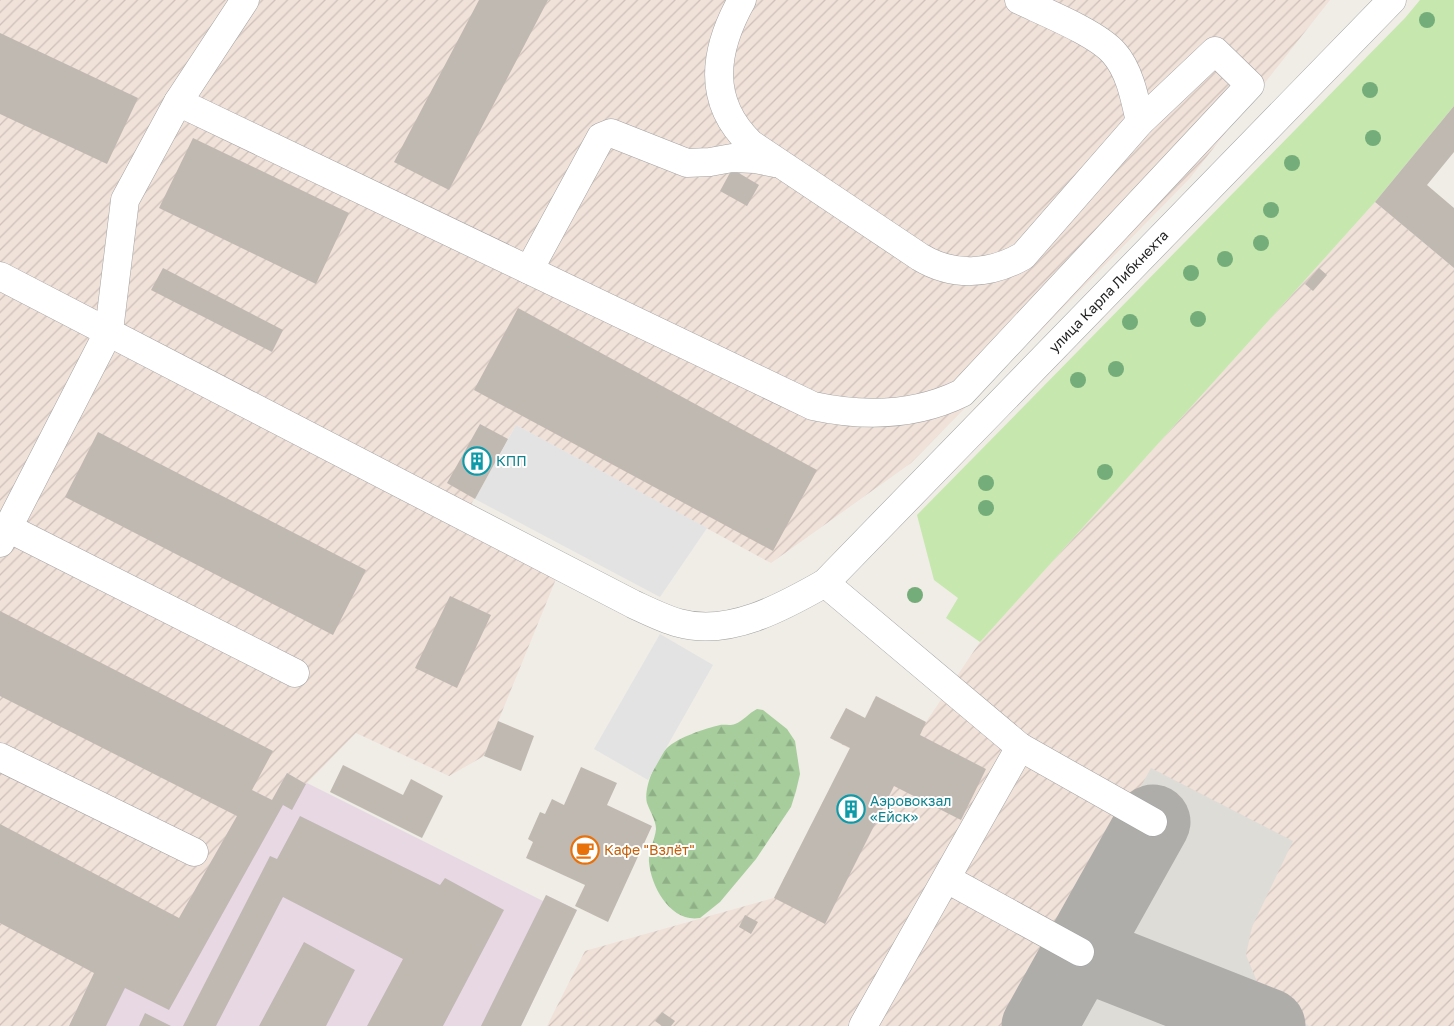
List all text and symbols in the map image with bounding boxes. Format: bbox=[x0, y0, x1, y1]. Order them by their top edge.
street label: улица Карла Либкнехта bbox=[1045, 226, 1171, 356]
building icon: КПП bbox=[462, 446, 492, 476]
place label: КПП bbox=[496, 452, 527, 469]
place label: Аэровокзал «Ейск» bbox=[870, 792, 952, 825]
building icon: Аэровокзал «Ейск» bbox=[836, 794, 866, 824]
cafe icon: Кафе "Взлёт" bbox=[570, 835, 600, 865]
place label: Кафе "Взлёт" bbox=[604, 841, 695, 858]

